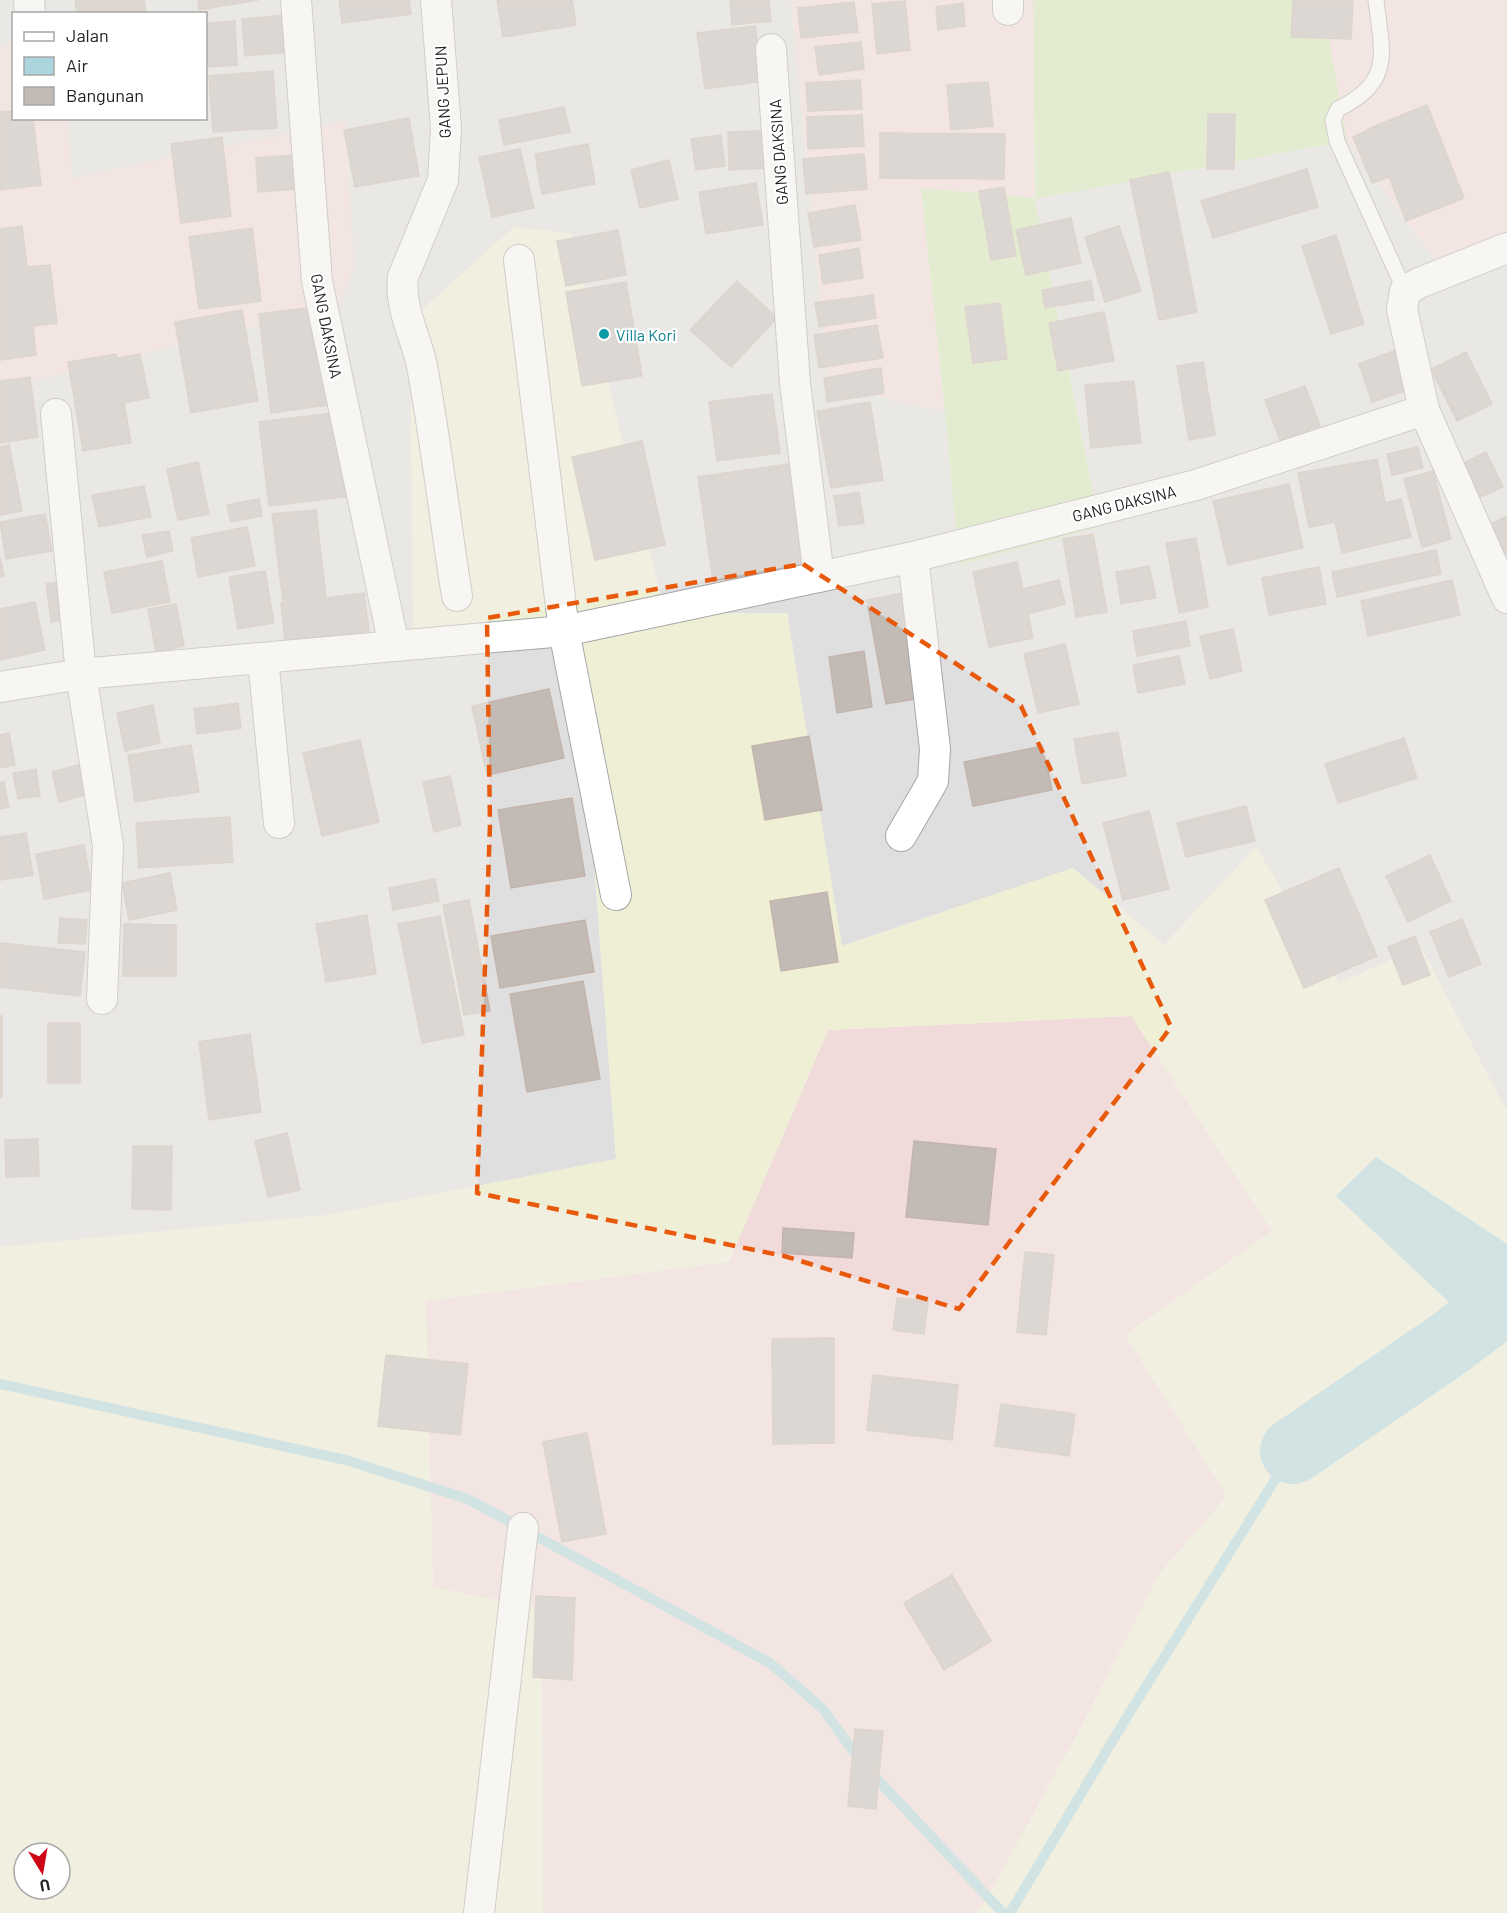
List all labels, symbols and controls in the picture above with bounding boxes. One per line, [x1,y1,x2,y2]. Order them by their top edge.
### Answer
legend [12,12,207,120]
text: Jalan [66,24,109,46]
street label: GANG JEPUN [430,45,454,139]
text: Air [66,54,89,76]
text: Bangunan [66,84,144,106]
street label: GANG DAKSINA [765,98,791,206]
street label: GANG DAKSINA [308,272,347,380]
place label: Villa Kori [616,325,676,344]
marker: Villa Kori [597,327,611,341]
street label: GANG DAKSINA [1070,481,1178,525]
north arrow [12,1841,72,1901]
text: U [38,1876,52,1897]

